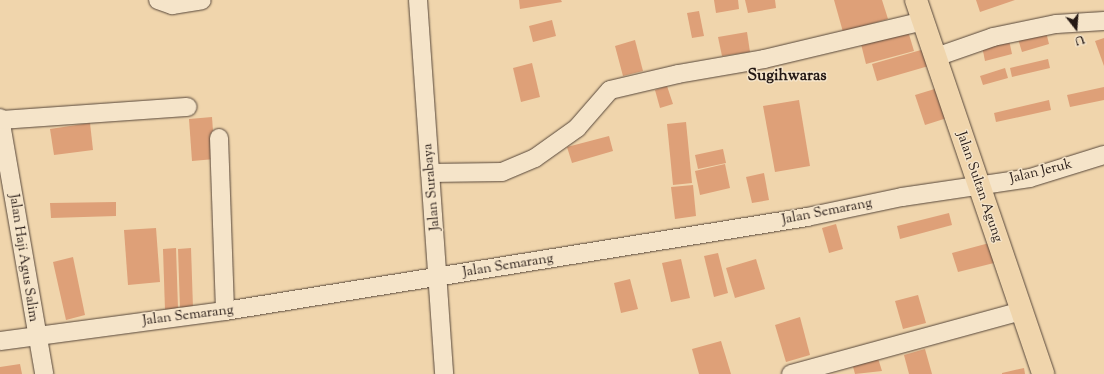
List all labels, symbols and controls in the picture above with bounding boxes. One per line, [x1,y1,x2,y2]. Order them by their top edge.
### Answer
north arrow [1056,8,1096,48]
text: U [1073,31,1086,48]
district label: Sugihwaras [747,67,827,87]
street label: Jalan Sultan Agung [952,130,1006,244]
street label: Jalan Surabaya [420,143,444,231]
street label: Jalan Jeruk [1008,156,1074,188]
street label: Jalan Haji Agus Salim [5,193,41,323]
street label: Jalan Semarang [780,195,874,229]
street label: Jalan Semarang [461,251,555,281]
street label: Jalan Semarang [142,302,234,330]

